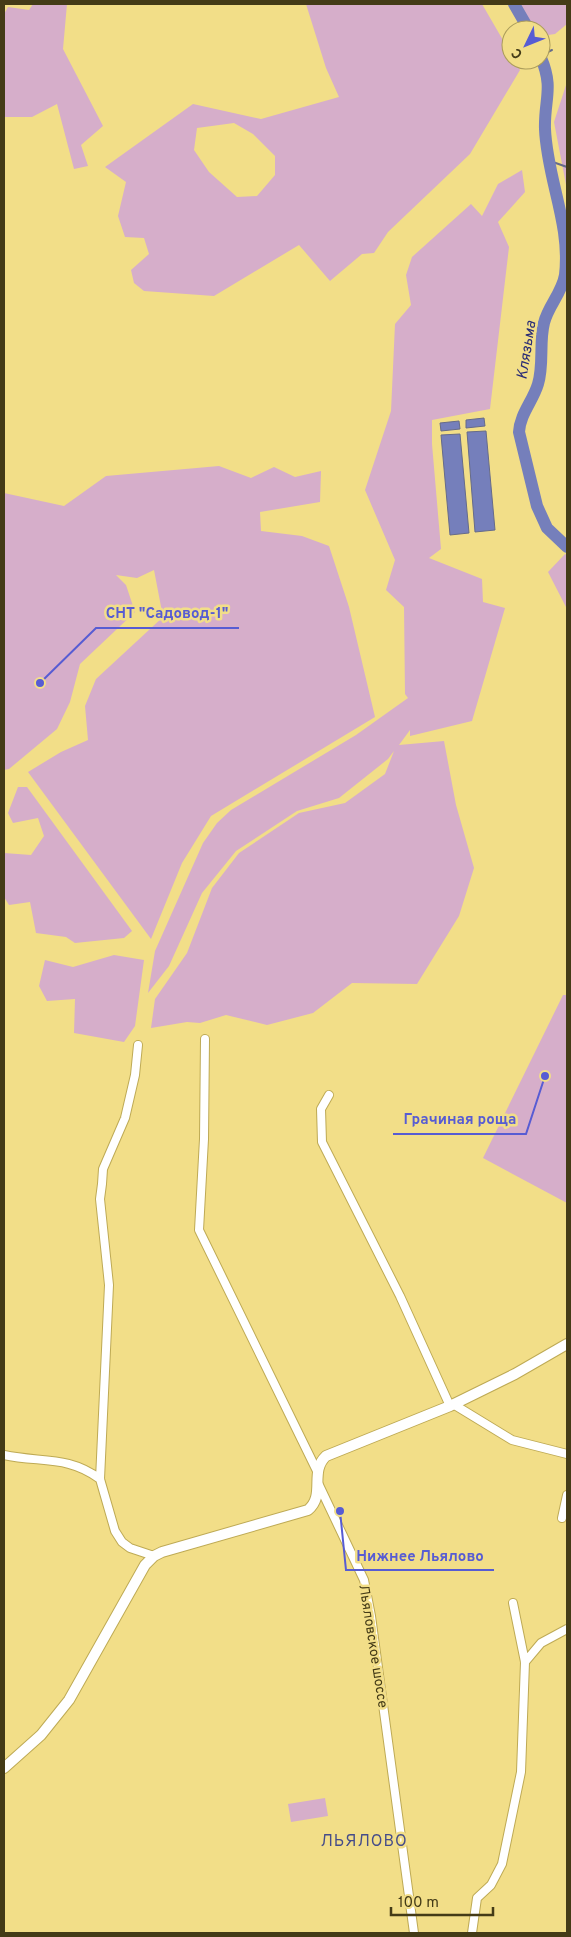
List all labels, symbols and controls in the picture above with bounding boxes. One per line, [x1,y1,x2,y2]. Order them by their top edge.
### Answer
north arrow [501,20,551,70]
text: С [508,44,527,62]
water label: Клязьма [513,319,542,381]
callout: СНТ "Садовод-1" [96,598,239,628]
text: СНТ "Садовод-1" [106,605,228,624]
callout: Грачиная роща [393,1104,526,1134]
text: Грачиная роща [404,1111,516,1130]
callout: Нижнее Льялово [346,1540,494,1570]
text: Нижнее Льялово [356,1548,484,1567]
street label: Льяловское шоссе [354,1583,391,1709]
district label: ЛЬЯЛОВО [320,1832,408,1852]
scale bar [391,1884,494,1916]
text: 100 m [398,1894,439,1913]

